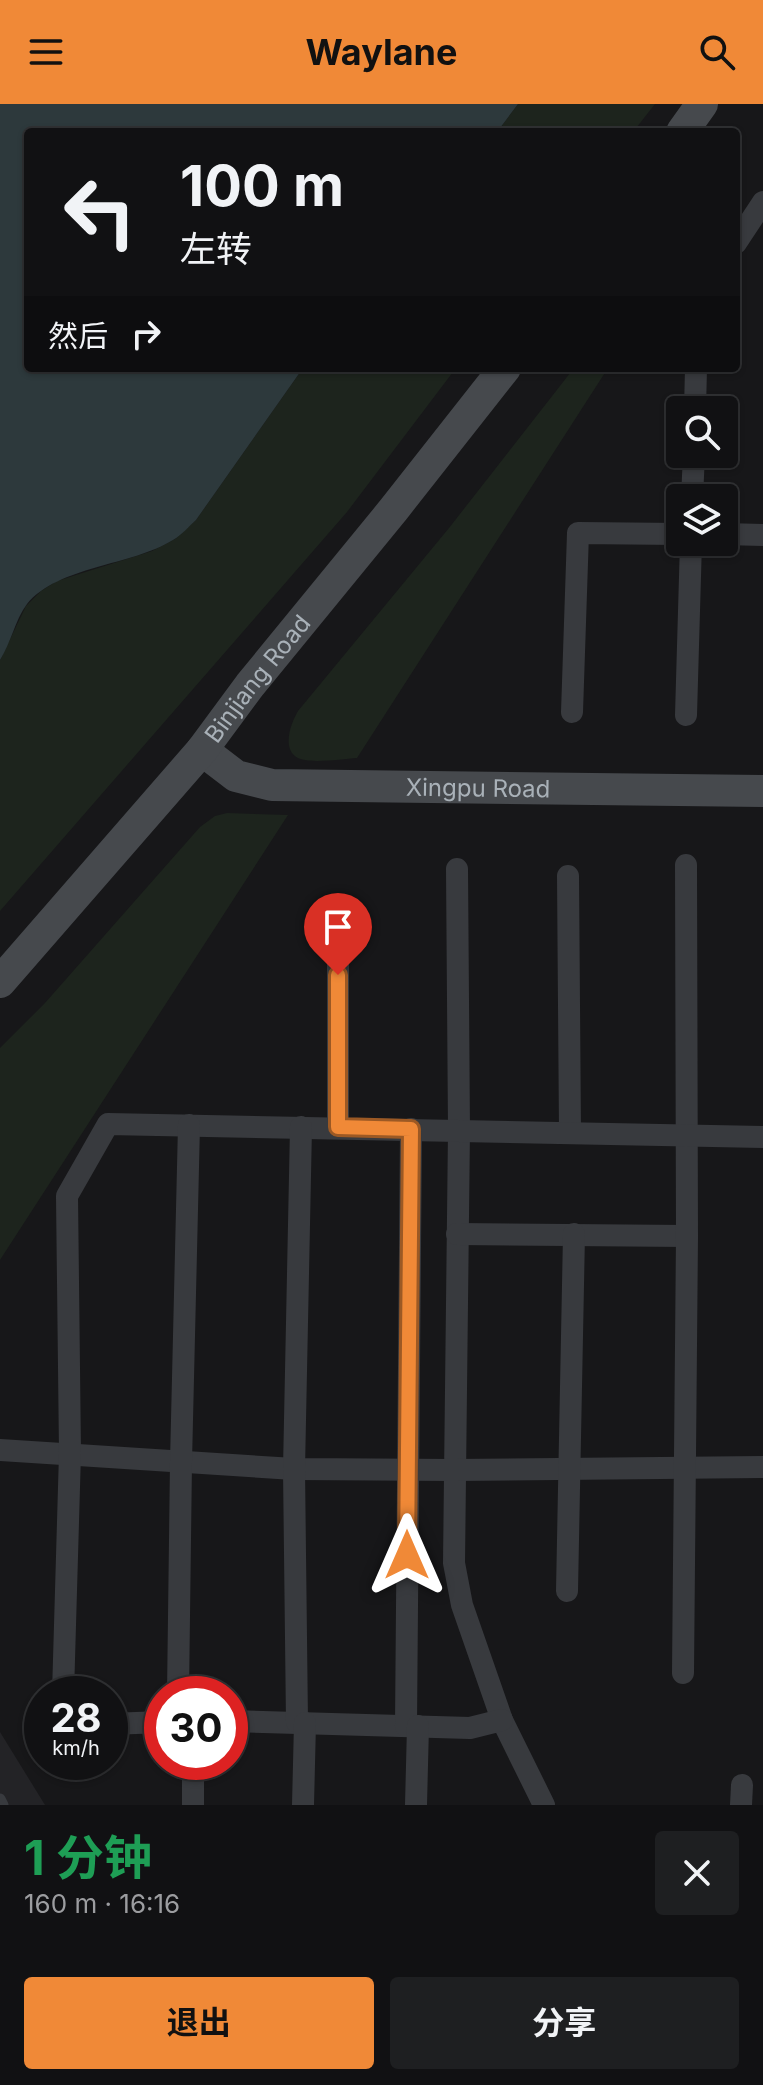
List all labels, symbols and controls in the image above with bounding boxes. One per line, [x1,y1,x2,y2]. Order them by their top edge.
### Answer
icon: menu [24,30,68,74]
text: Waylane [306,30,457,74]
icon: search [695,30,739,74]
text: 100 m [180,152,344,220]
icon: left [48,160,152,264]
text: 左转 [180,227,252,271]
icon: right [124,312,168,356]
text: 然后 [48,318,108,354]
map controls [666,396,738,556]
button: search [666,396,738,468]
button: layers [666,484,738,556]
street label: Binjiang Road [198,609,316,748]
street label: Xingpu Road [406,772,551,803]
pin [304,893,372,975]
icon: arrive [316,905,360,949]
position arrow [365,1513,449,1597]
speed limit sign: 30 [144,1676,248,1780]
text: 28 [50,1693,102,1742]
text: km/h [52,1736,100,1760]
text: 1 分钟 [24,1828,152,1887]
button: close [655,1831,739,1915]
text: 160 m · 16:16 [24,1888,180,1919]
button: 退出 [24,1977,374,2069]
button: 分享 [390,1977,739,2069]

